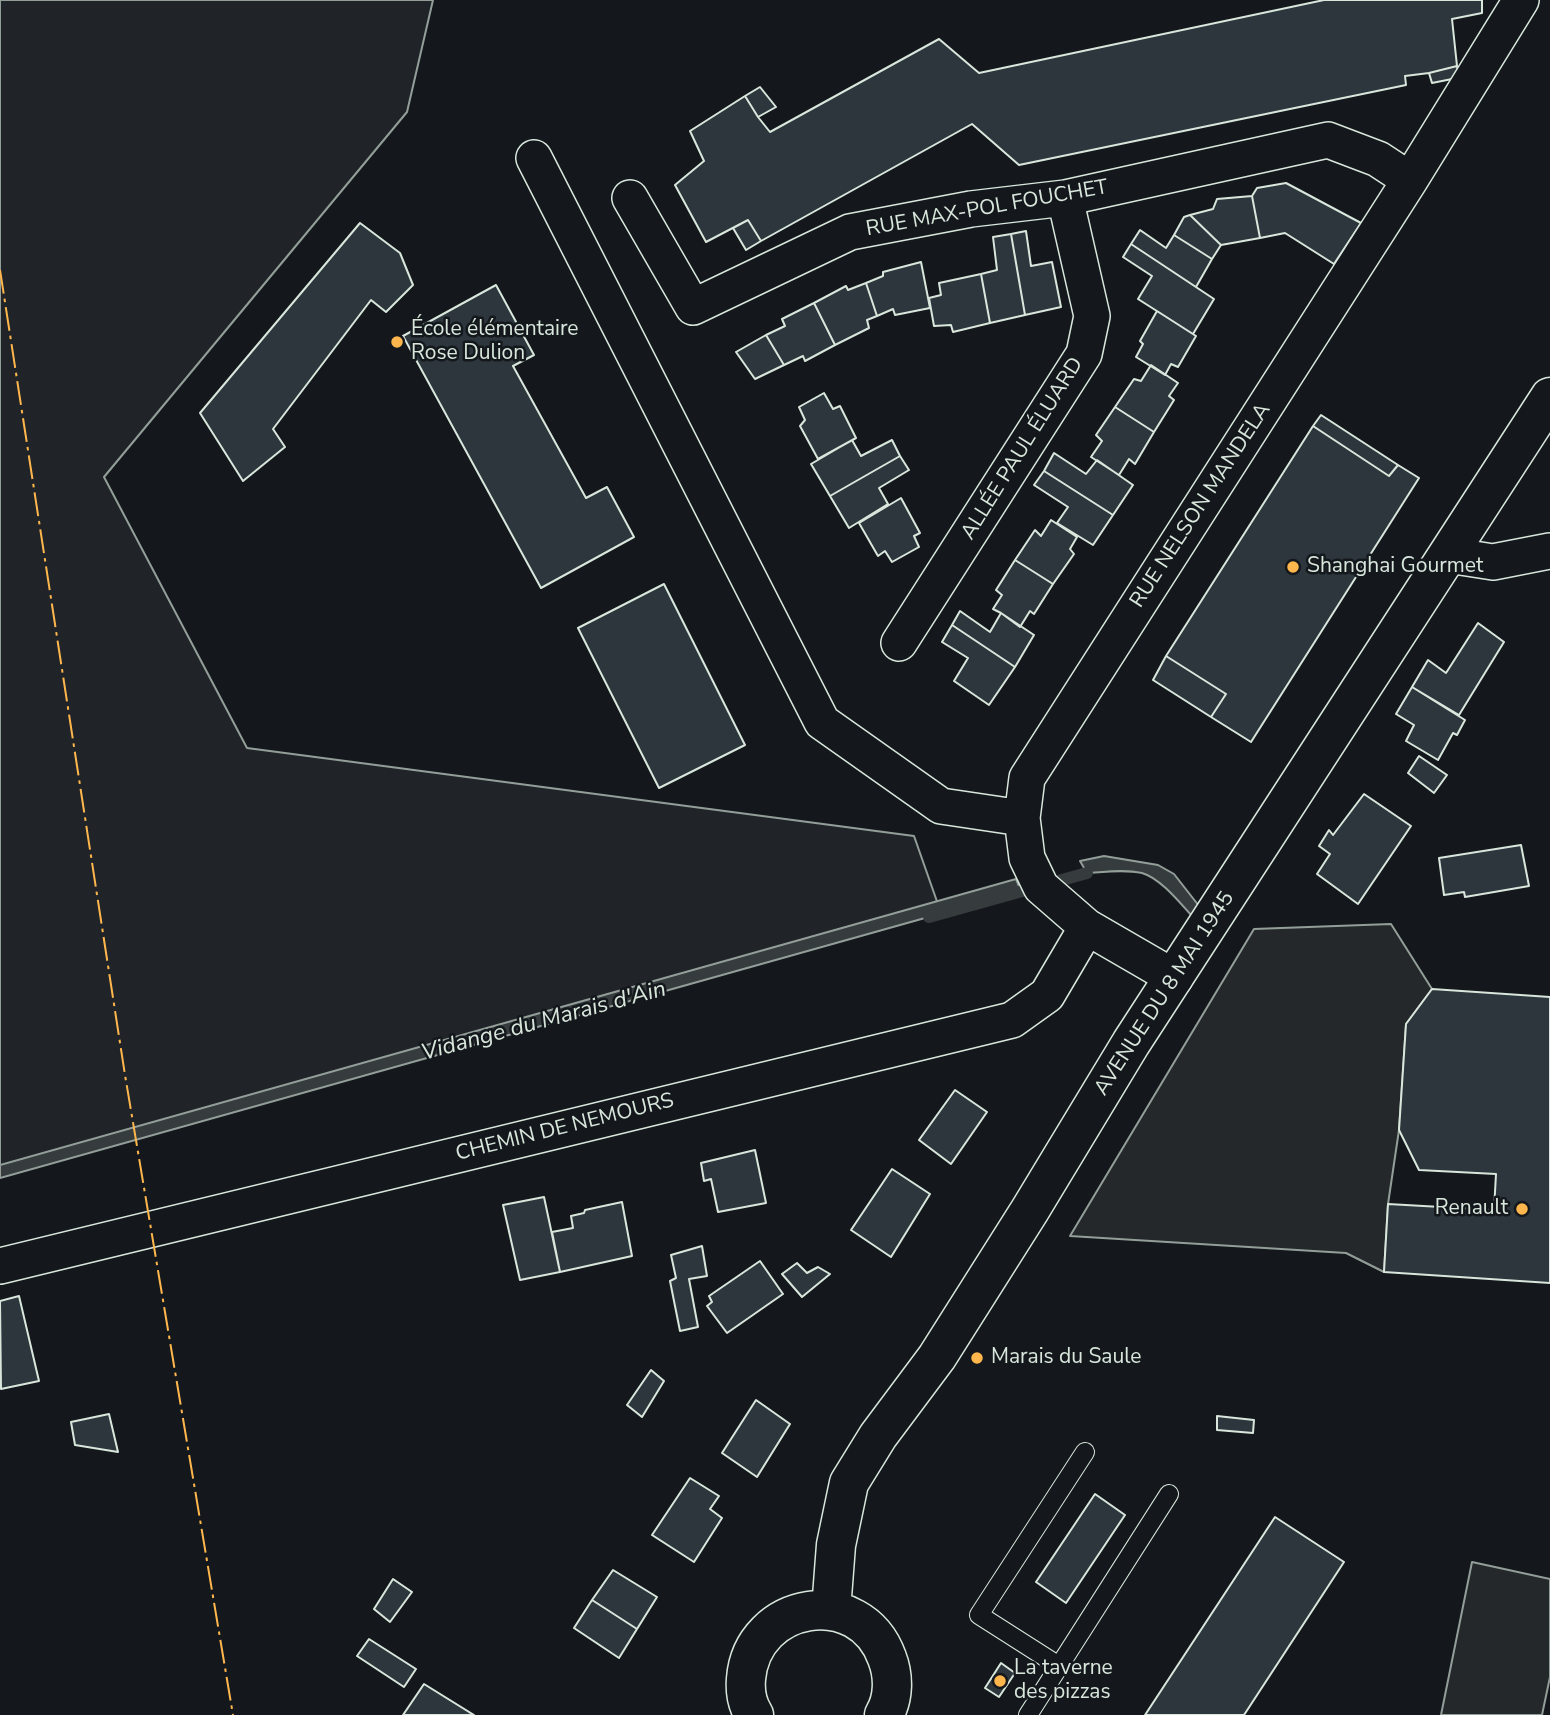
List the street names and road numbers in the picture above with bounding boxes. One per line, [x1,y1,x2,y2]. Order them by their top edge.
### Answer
street label: RUE MAX-POL FOUCHET [864,175,1110,243]
street label: ALLÉE PAUL ÉLUARD [957,353,1089,545]
street label: RUE NELSON MANDELA [1125,399,1277,613]
street label: AVENUE DU 8 MAI 1945 [1090,887,1240,1101]
street label: CHEMIN DE NEMOURS [453,1089,677,1167]

